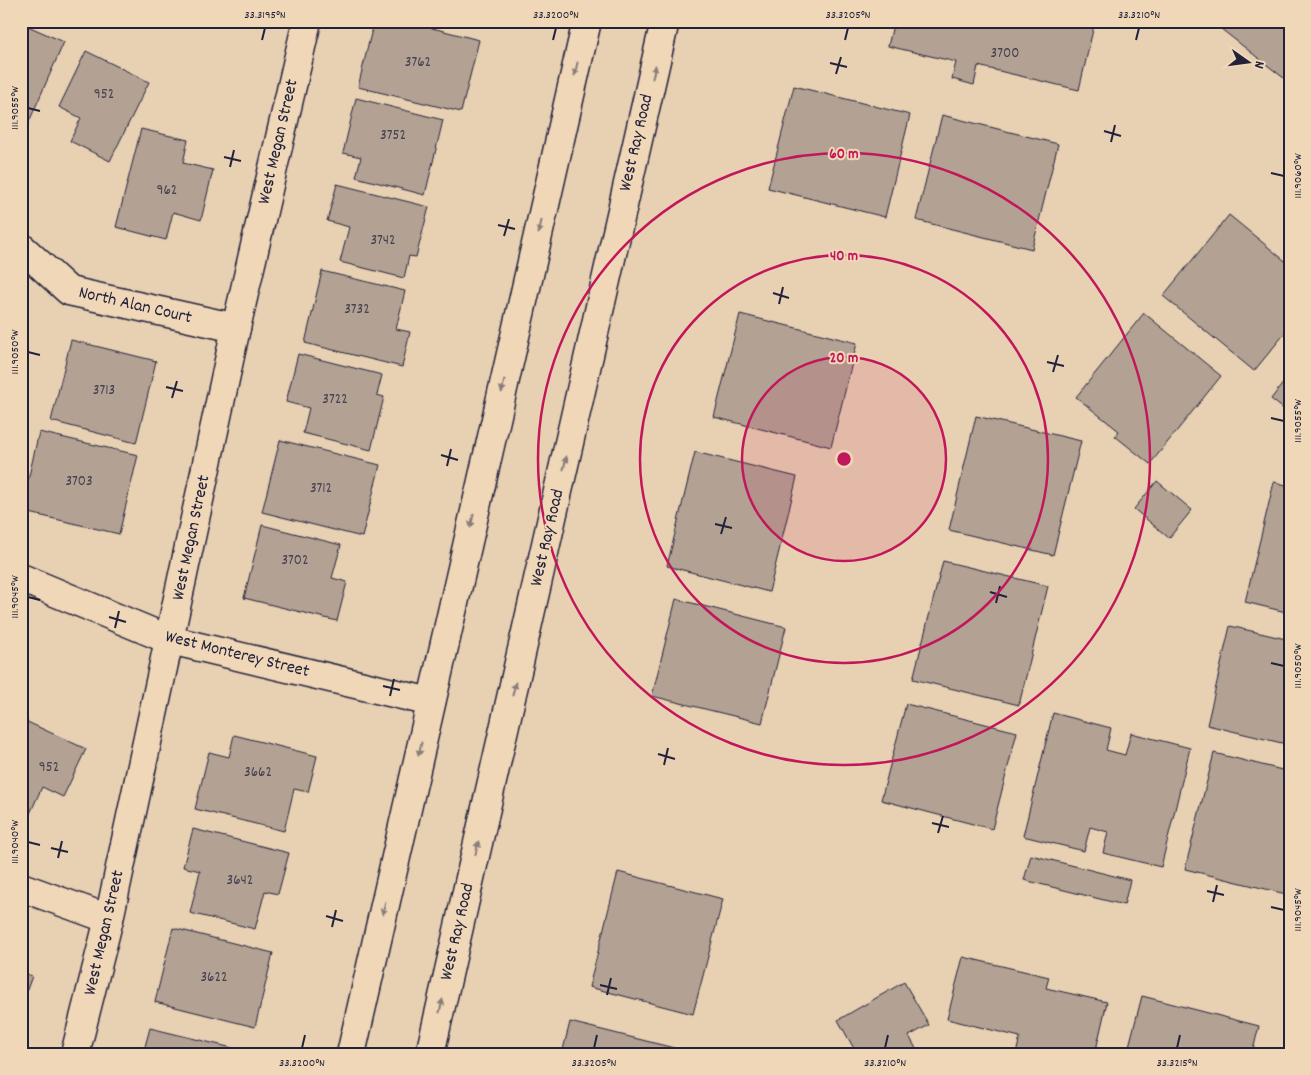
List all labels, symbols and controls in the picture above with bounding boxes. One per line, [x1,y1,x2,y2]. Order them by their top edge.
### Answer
text: 33.3195°N [244,7,286,24]
text: 33.3200°N [533,7,579,24]
text: 33.3205°N [825,7,871,24]
text: 33.3210°N [1118,7,1160,24]
north arrow [1224,38,1274,88]
house number: 3700 [991,43,1019,65]
house number: 3762 [405,52,431,74]
text: N [1248,59,1269,71]
one-way arrow [572,61,580,76]
one-way arrow [650,64,658,79]
street label: West Megan Street [252,77,306,207]
house number: 952 [94,84,114,106]
text: 111.9055°W [7,86,24,130]
street label: West Ray Road [614,92,660,194]
house number: 3752 [380,125,406,147]
text: 60 m [829,144,859,166]
text: 111.9060°W [1290,153,1307,199]
house number: 962 [157,180,177,202]
one-way arrow [536,220,544,235]
house number: 3742 [370,230,396,252]
text: 40 m [830,246,858,268]
street label: North Alan Court [76,281,194,331]
house number: 3732 [344,299,370,321]
text: 111.9050°W [7,330,24,374]
text: 20 m [830,348,858,370]
one-way arrow [499,378,507,393]
house number: 3713 [93,380,115,402]
house number: 3722 [322,389,348,411]
text: 111.9055°W [1290,399,1307,443]
centre of rings [835,450,853,468]
one-way arrow [561,455,569,470]
house number: 3703 [65,471,93,493]
street label: West Megan Street [167,473,218,603]
house number: 3712 [310,478,332,500]
street label: West Ray Road [525,487,571,589]
one-way arrow [468,514,476,529]
house number: 3702 [281,550,309,572]
text: 111.9045°W [7,575,24,619]
street label: West Monterey Street [162,625,312,685]
text: 111.9050°W [1290,644,1307,688]
one-way arrow [510,681,518,697]
one-way arrow [416,742,424,757]
house number: 952 [39,757,59,779]
house number: 3662 [244,762,272,784]
text: 111.9040°W [7,820,24,864]
one-way arrow [473,840,481,855]
street label: West Megan Street [78,868,132,998]
house number: 3642 [227,870,253,892]
street label: West Ray Road [435,881,481,983]
text: 111.9045°W [1290,888,1307,932]
one-way arrow [380,900,388,915]
house number: 3622 [200,967,228,989]
one-way arrow [437,999,445,1014]
text: 33.3200°N [279,1055,325,1072]
text: 33.3205°N [571,1055,617,1072]
text: 33.3210°N [864,1055,906,1072]
text: 33.3215°N [1156,1055,1198,1072]

